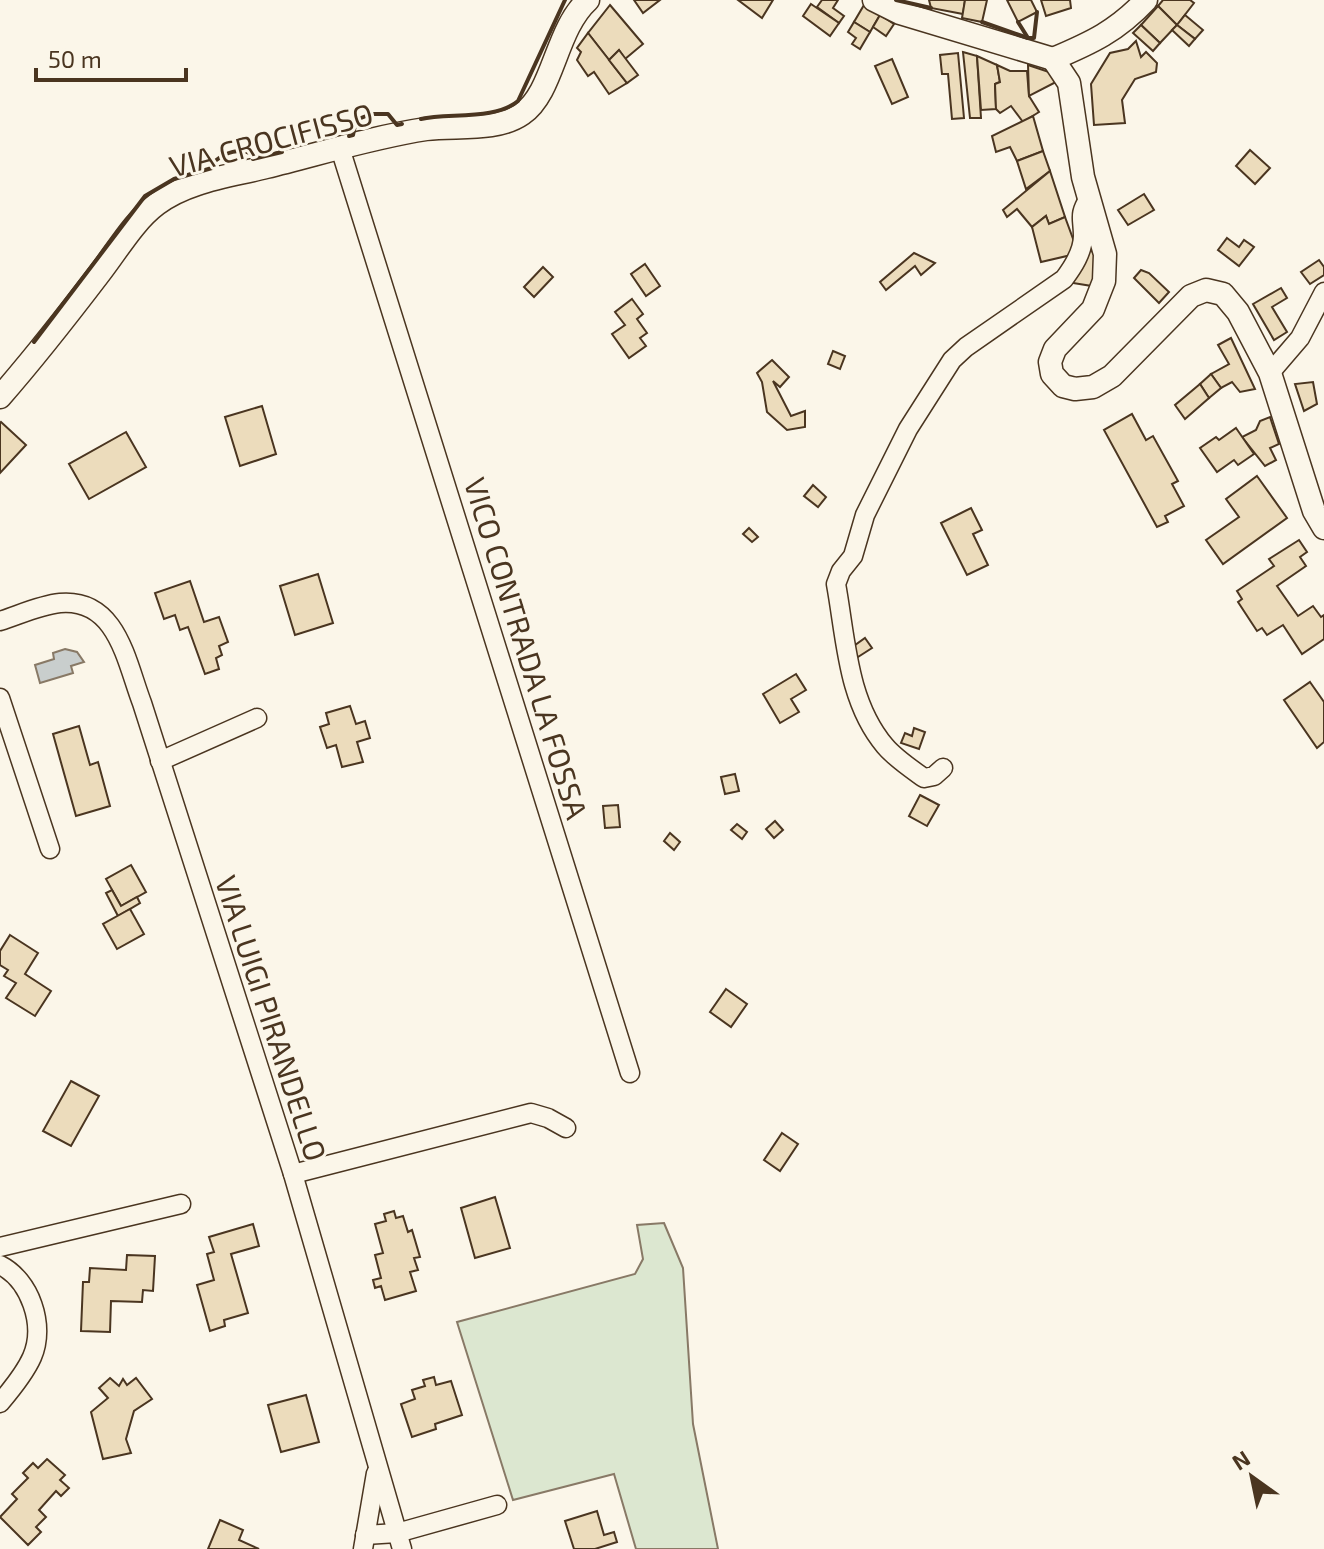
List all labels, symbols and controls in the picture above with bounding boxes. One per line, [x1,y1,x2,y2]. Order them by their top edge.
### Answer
scale bar [36,32,186,82]
text: 50 m [48,44,102,73]
street label: VIA CROCIFISSO [165,95,377,183]
street label: VICO CONTRADA LA FOSSA [458,473,596,823]
street label: VIA LUIGI PIRANDELLO [209,871,335,1165]
north arrow [1212,1437,1292,1517]
text: N [1227,1444,1254,1475]

